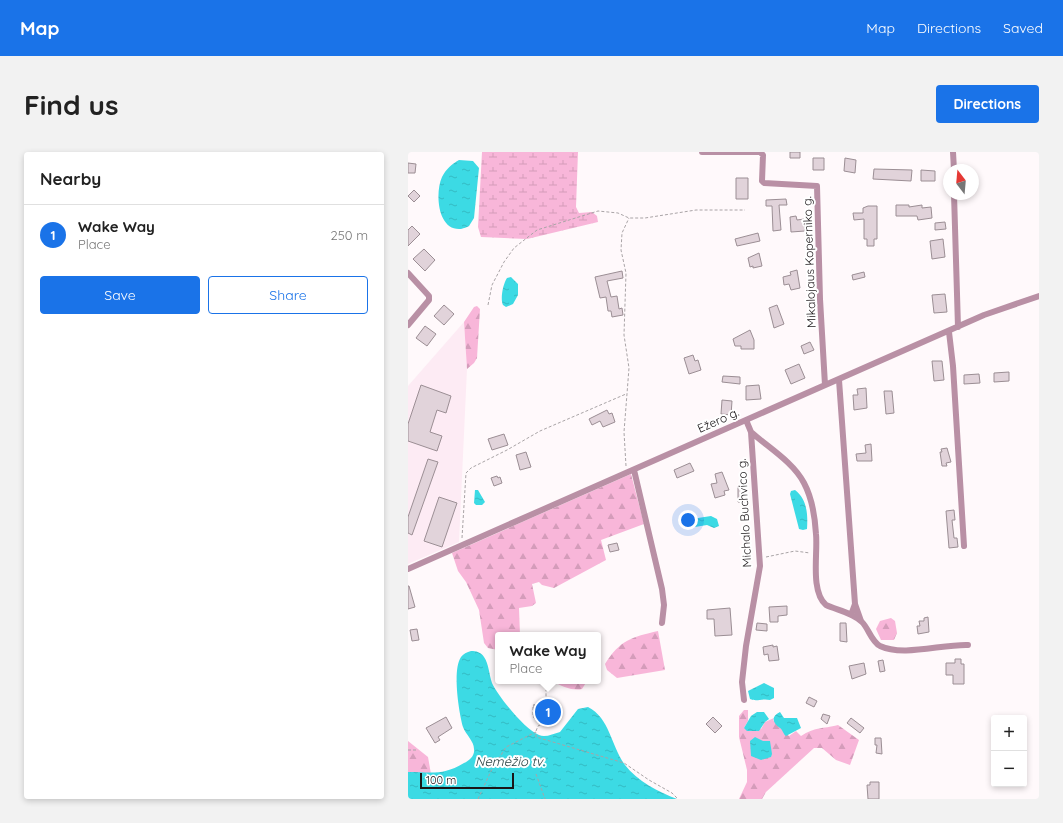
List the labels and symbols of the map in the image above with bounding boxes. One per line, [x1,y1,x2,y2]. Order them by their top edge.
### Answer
north arrow [943,164,979,200]
street label: Mikalojaus Koperniko g. [799,196,819,328]
street label: Ežero g. [695,404,741,436]
street label: Michalo Buchvico g. [734,458,754,568]
your location [678,510,698,530]
pin: 1 [535,697,561,727]
water label: Nemėžio tv. [475,753,545,769]
scale bar [420,771,514,790]

